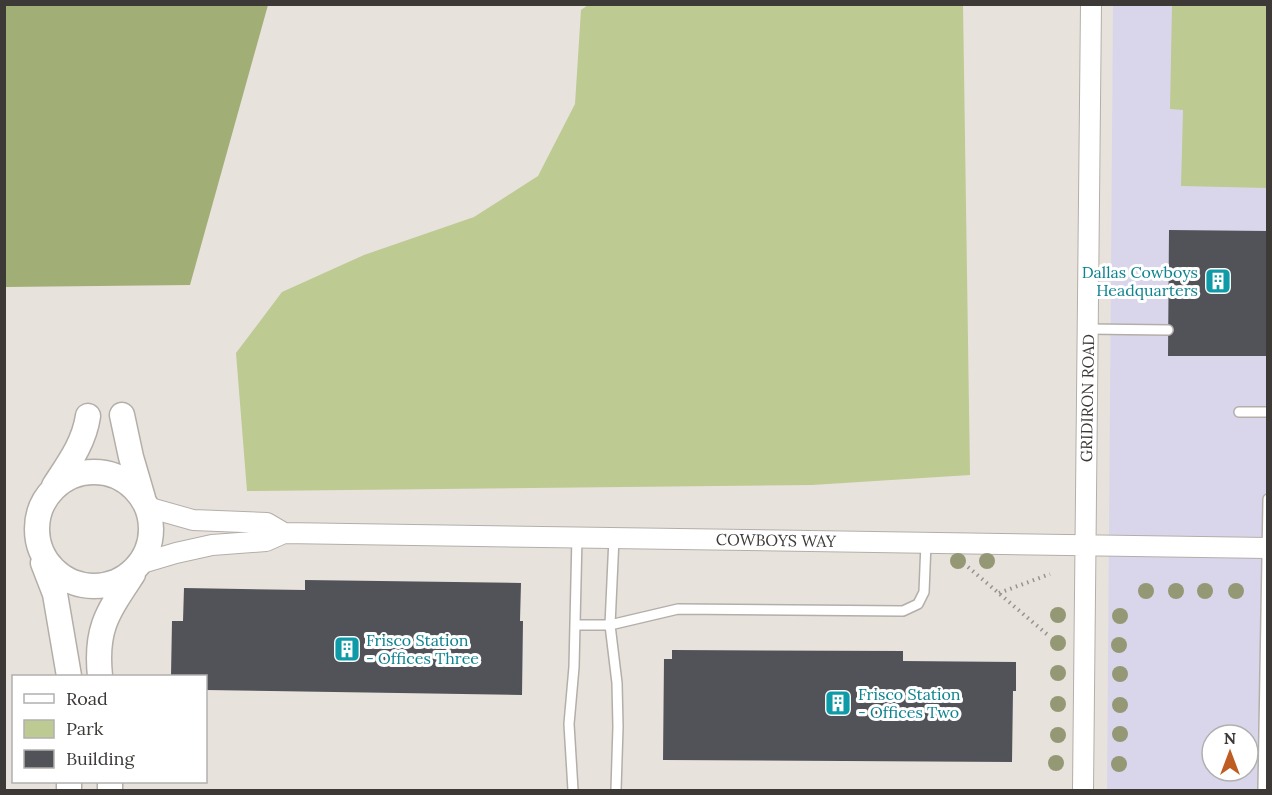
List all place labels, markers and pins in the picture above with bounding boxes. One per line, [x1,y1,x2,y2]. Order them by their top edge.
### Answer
place label: Dallas Cowboys Headquarters [1082,262,1198,300]
building icon: Dallas Cowboys Headquarters [1203,266,1233,296]
place label: Frisco Station - Offices Three [366,630,479,668]
building icon: Frisco Station - Offices Three [332,634,362,664]
place label: Frisco Station - Offices Two [858,684,961,722]
building icon: Frisco Station - Offices Two [823,688,853,718]

